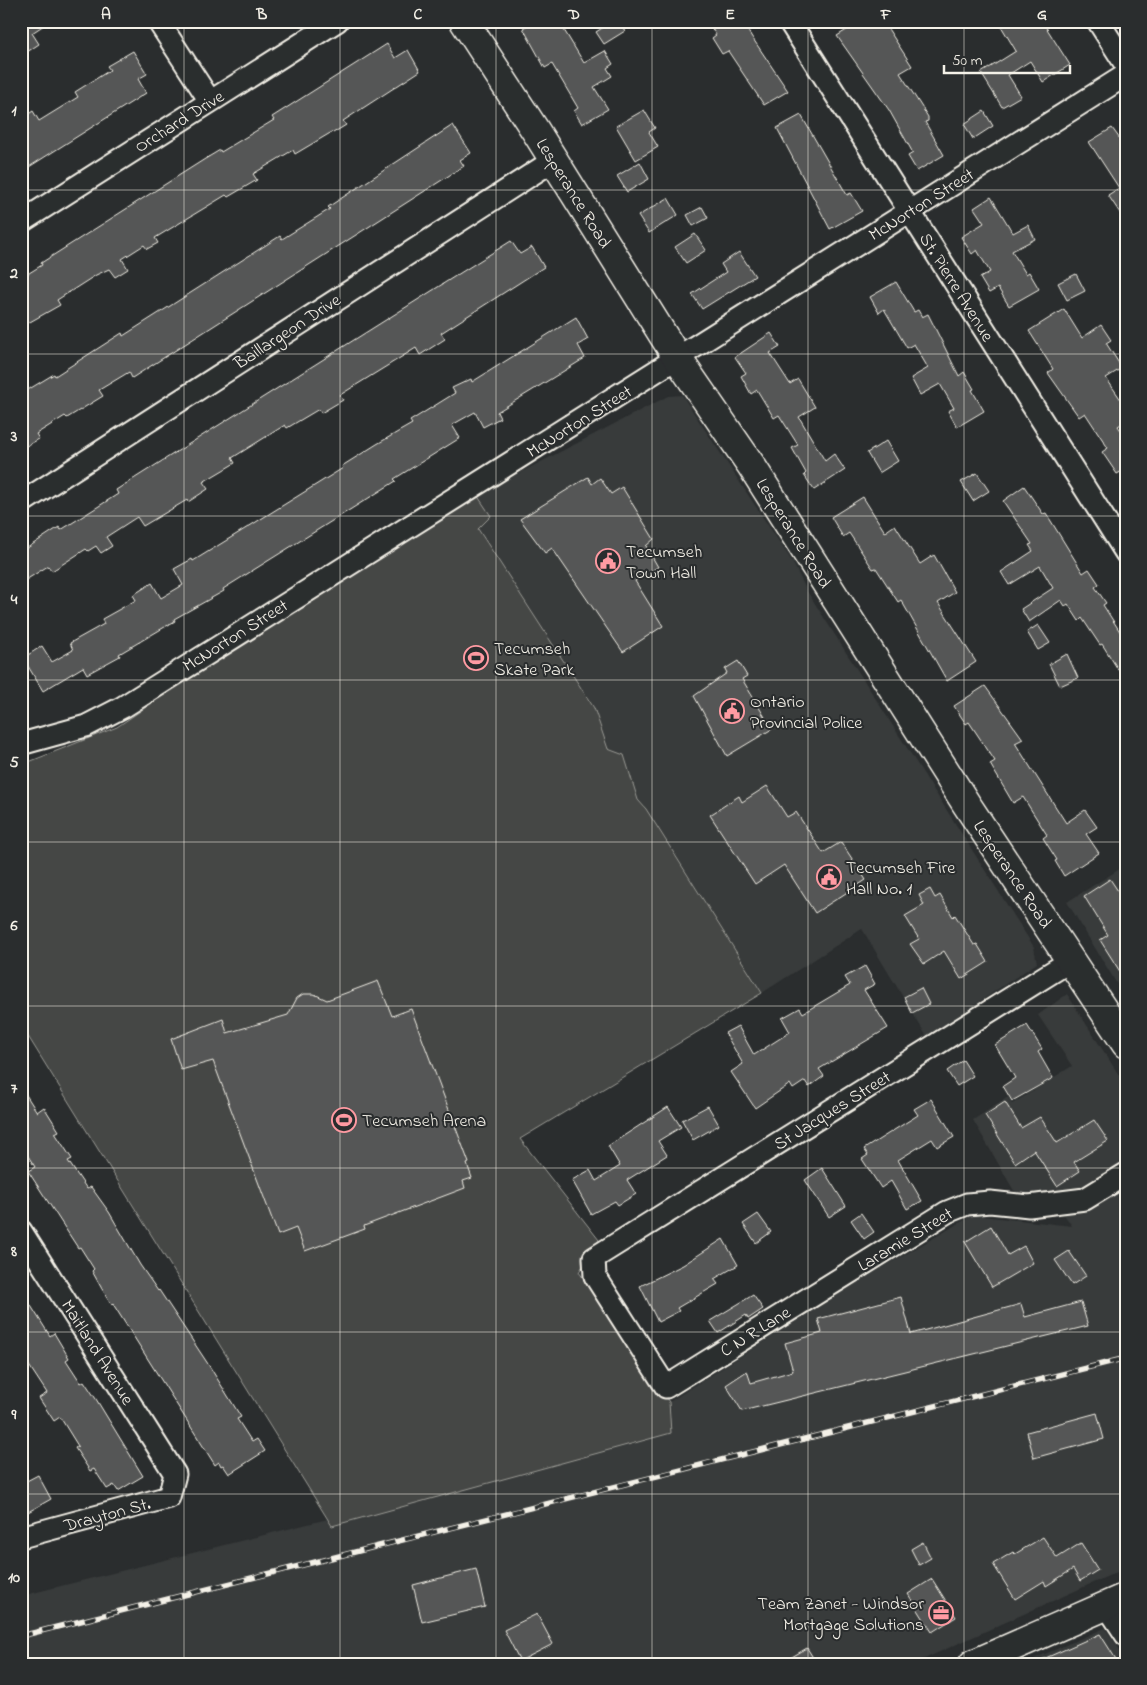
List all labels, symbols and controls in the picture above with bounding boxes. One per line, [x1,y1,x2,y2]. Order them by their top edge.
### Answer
text: A [101,3,111,27]
text: B [256,3,268,27]
text: C [414,3,423,27]
text: D [567,3,580,27]
text: E [725,3,735,27]
text: F [880,3,892,27]
text: G [1037,3,1047,27]
scale bar [944,42,1071,74]
text: 50 m [952,50,983,72]
street label: Orchard Drive [130,84,231,161]
text: 1 [11,99,17,123]
street label: Lesperance Road [528,134,617,254]
street label: McNorton Street [864,163,980,249]
street label: St. Pierre Avenue [911,229,1000,348]
text: 2 [9,262,18,286]
street label: Baillargeon Drive [229,288,348,378]
street label: McNorton Street [522,380,638,466]
text: 3 [10,425,18,449]
street label: Lesperance Road [748,474,837,594]
place label: Tecumseh Town Hall [626,540,702,587]
public building icon: Tecumseh Town Hall [595,548,621,574]
text: 4 [10,588,18,612]
street label: McNorton Street [178,594,294,680]
place label: Tecumseh Skate Park [494,637,574,684]
sports icon: Tecumseh Skate Park [463,645,489,671]
place label: Ontario Provincial Police [750,690,863,737]
public building icon: Ontario Provincial Police [719,698,745,724]
text: 5 [9,751,19,775]
street label: Lesperance Road [965,816,1057,934]
place label: Tecumseh Fire Hall No. 1 [846,856,956,903]
public building icon: Tecumseh Fire Hall No. 1 [816,864,842,890]
text: 6 [9,914,18,938]
street label: St Jacques Street [770,1065,897,1158]
text: 7 [11,1077,18,1101]
sports icon: Tecumseh Arena [331,1107,357,1133]
place label: Tecumseh Arena [362,1109,486,1135]
street label: Laramie Street [854,1202,959,1279]
text: 8 [10,1240,17,1264]
street label: Maitland Avenue [53,1295,140,1412]
street label: C N R Lane [716,1300,797,1365]
text: 9 [11,1403,17,1427]
street label: Drayton St. [60,1492,154,1540]
text: 10 [8,1566,20,1590]
place label: Team Zanet - Windsor Mortgage Solutions [758,1592,924,1640]
office icon: Team Zanet - Windsor Mortgage Solutions [928,1600,954,1626]

